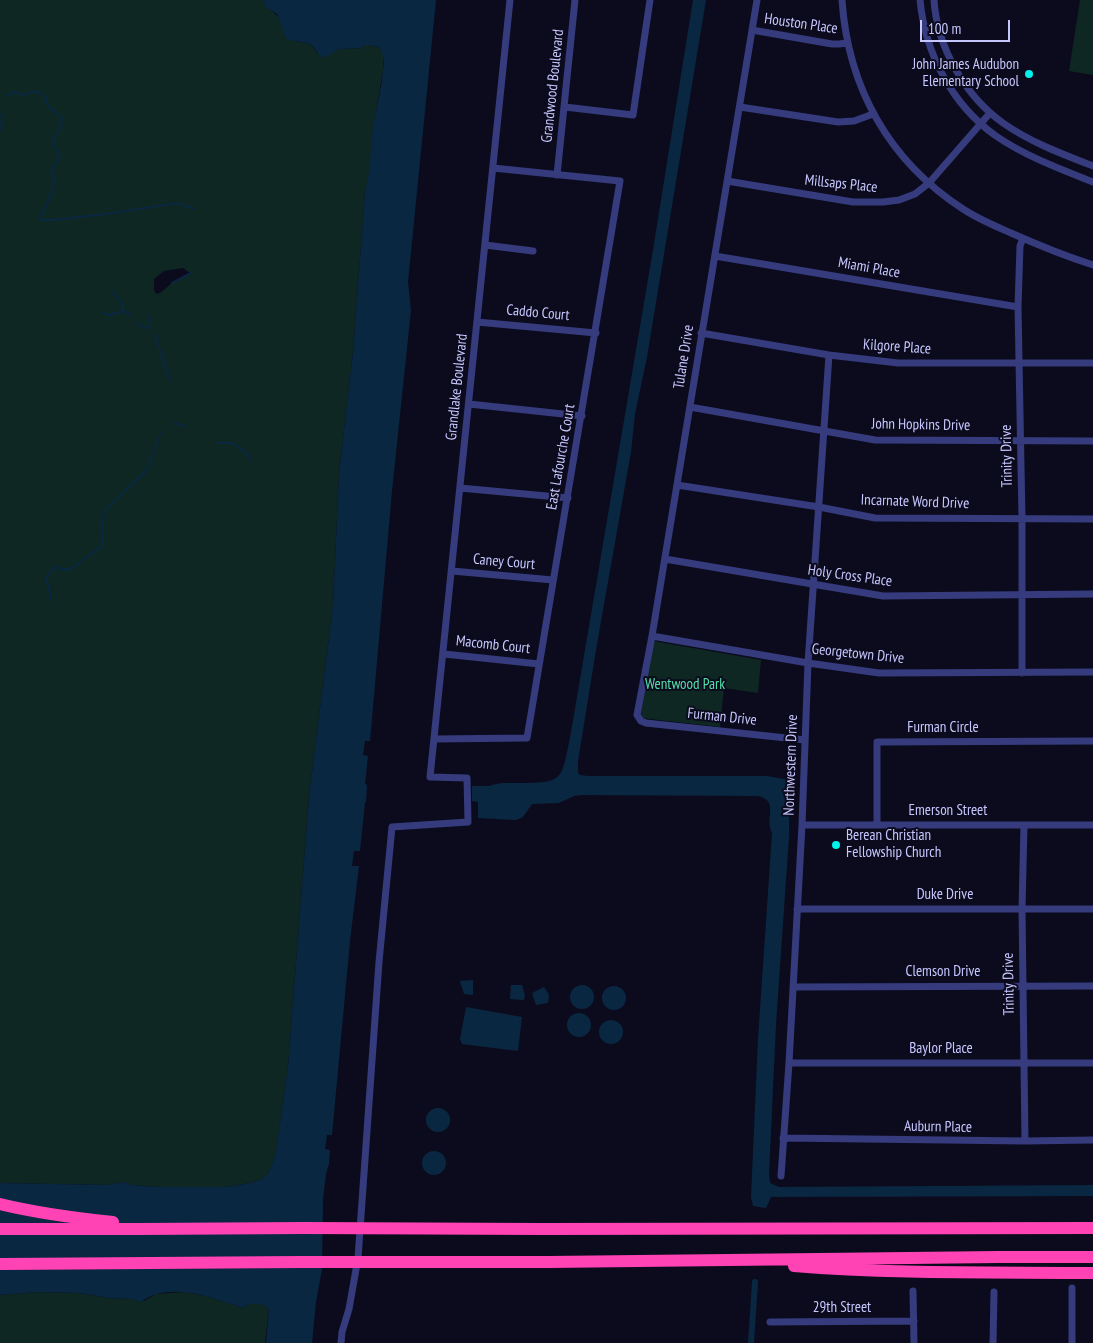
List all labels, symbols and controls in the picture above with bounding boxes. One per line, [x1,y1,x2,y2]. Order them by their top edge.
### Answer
street label: Houston Place [763,10,839,38]
scale bar [923,10,1013,42]
text: 100 m [928,19,961,38]
street label: Grandwood Boulevard [538,28,568,144]
place label: John James Audubon Elementary School [913,56,1019,91]
marker: John James Audubon Elementary School [1023,68,1035,80]
street label: Millsaps Place [804,171,878,197]
street label: Miami Place [837,254,901,282]
street label: Caddo Court [506,301,570,325]
street label: Tulane Drive [670,324,698,390]
street label: Grandlake Boulevard [442,333,472,441]
street label: Kilgore Place [862,336,932,358]
street label: East Lafourche Court [543,403,579,511]
street label: John Hopkins Drive [872,415,970,435]
street label: Trinity Drive [997,424,1017,488]
street label: Incarnate Word Drive [860,491,970,513]
street label: Caney Court [472,550,536,574]
street label: Holy Cross Place [807,561,893,591]
street label: Macomb Court [455,632,531,658]
street label: Georgetown Drive [811,640,905,668]
park label: Wentwood Park [645,676,725,694]
street label: Furman Drive [686,704,758,730]
street label: Northwestern Drive [780,714,802,816]
street label: Furman Circle [907,719,979,737]
street label: Emerson Street [909,802,987,820]
place label: Berean Christian Fellowship Church [846,827,941,862]
marker: Berean Christian Fellowship Church [830,839,842,851]
street label: Duke Drive [917,886,973,904]
street label: Trinity Drive [999,952,1019,1016]
street label: Clemson Drive [906,963,980,981]
street label: Baylor Place [909,1040,973,1058]
street label: Auburn Place [904,1117,972,1137]
street label: 29th Street [813,1299,871,1317]

